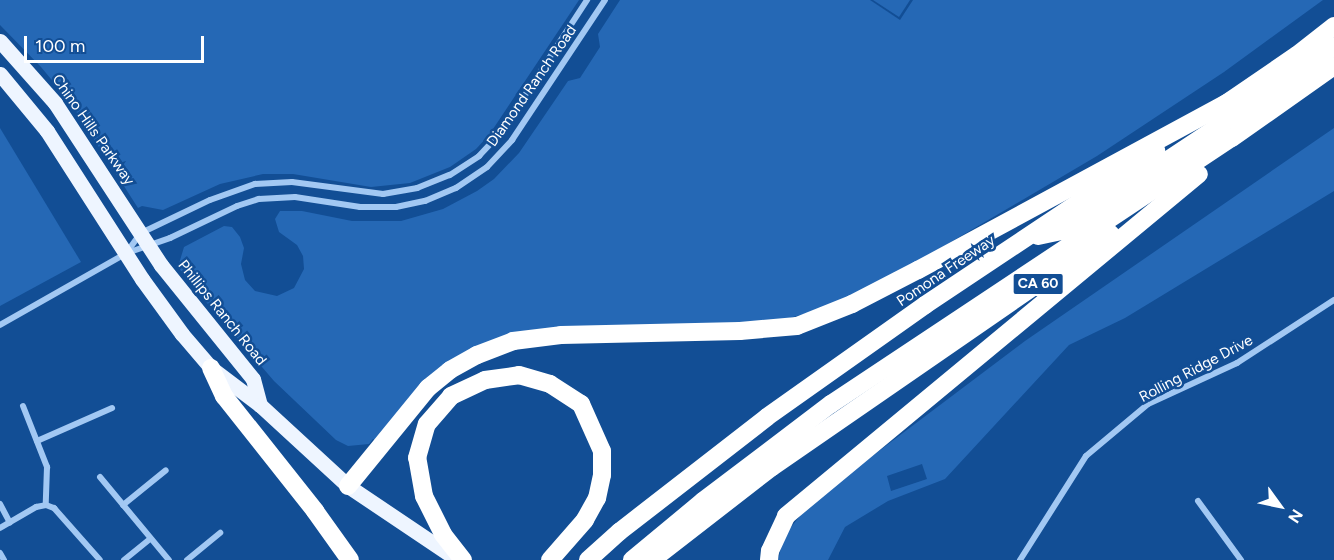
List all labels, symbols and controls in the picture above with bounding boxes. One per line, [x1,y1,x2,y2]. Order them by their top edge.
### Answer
street label: Diamond Ranch Road [483,22,581,150]
scale bar [27,24,207,62]
text: 100 m [35,35,85,57]
street label: Chino Hills Parkway [48,71,138,189]
street label: Pomona Freeway [893,231,999,311]
street label: Phillips Ranch Road [174,257,270,369]
road number: CA 60 [1011,273,1065,295]
street label: Rolling Ridge Drive [1136,331,1256,407]
north arrow [1250,476,1310,536]
text: N [1284,506,1307,526]

